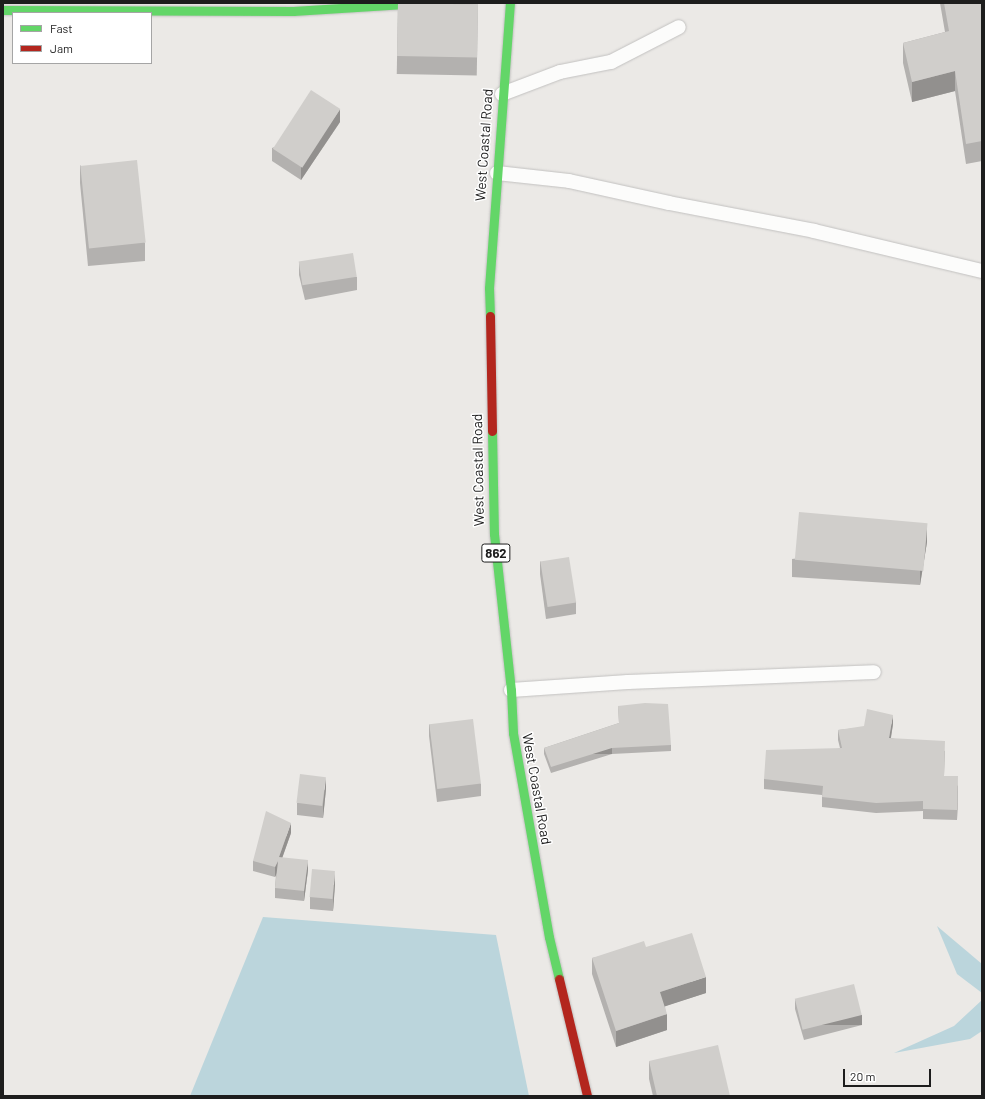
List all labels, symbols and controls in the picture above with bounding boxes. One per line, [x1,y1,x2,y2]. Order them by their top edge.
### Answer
legend [12,12,152,64]
text: Fast [50,21,73,35]
text: Jam [50,41,73,55]
street label: West Coastal Road [472,88,496,202]
street label: West Coastal Road [469,413,487,527]
road number: 862 [481,542,511,564]
street label: West Coastal Road [519,732,555,846]
scale bar [845,1061,933,1087]
text: 20 m [850,1069,876,1083]

